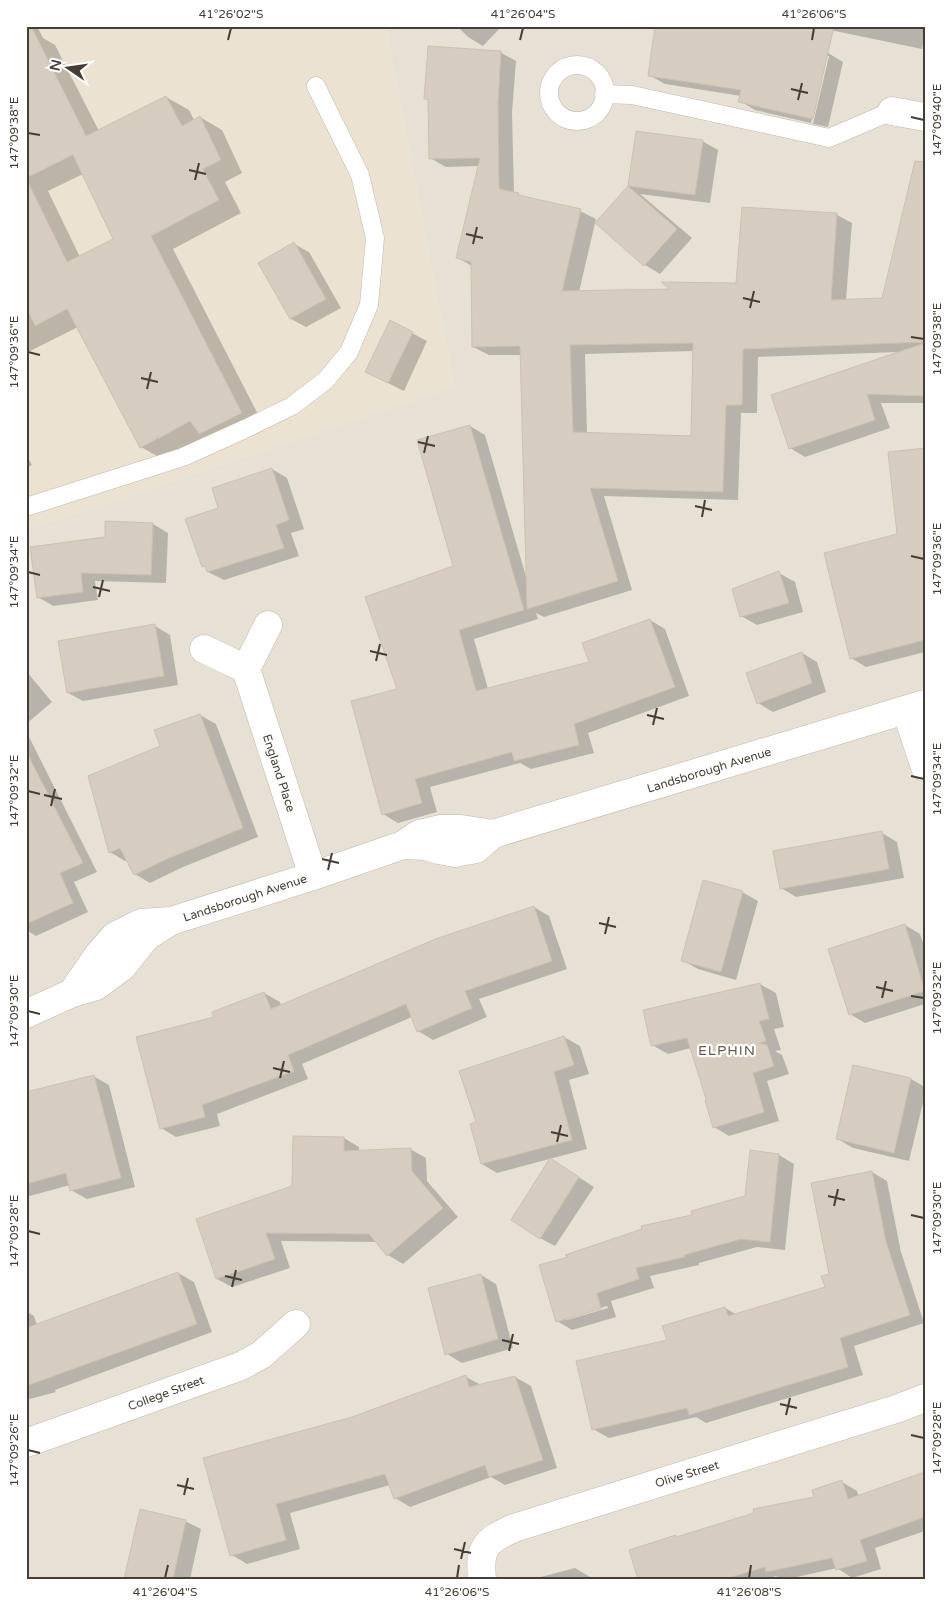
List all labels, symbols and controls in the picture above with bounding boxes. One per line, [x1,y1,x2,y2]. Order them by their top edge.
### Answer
text: 41°26'02"S [199,7,263,21]
text: 41°26'04"S [491,7,555,21]
text: 41°26'06"S [782,7,846,21]
north arrow [42,42,92,92]
text: N [46,58,65,73]
text: 147°09'40"E [930,83,944,156]
text: 147°09'38"E [7,96,21,169]
text: 147°09'38"E [930,302,944,375]
text: 147°09'36"E [7,315,21,388]
text: 147°09'36"E [930,522,944,595]
text: 147°09'34"E [7,535,21,608]
street label: England Place [260,732,298,814]
text: 147°09'34"E [930,742,944,815]
street label: Landsborough Avenue [645,744,773,796]
text: 147°09'32"E [7,754,21,827]
street label: Landsborough Avenue [181,871,309,925]
text: 147°09'32"E [930,961,944,1034]
text: 147°09'30"E [7,974,21,1047]
district label: ELPHIN [698,1042,756,1059]
text: 147°09'30"E [930,1181,944,1254]
text: 147°09'28"E [7,1194,21,1267]
street label: College Street [126,1373,206,1413]
text: 147°09'28"E [930,1401,944,1474]
text: 147°09'26"E [7,1413,21,1486]
street label: Olive Street [653,1458,721,1490]
text: 41°26'04"S [133,1585,197,1599]
text: 41°26'06"S [425,1585,489,1599]
text: 41°26'08"S [717,1585,781,1599]

